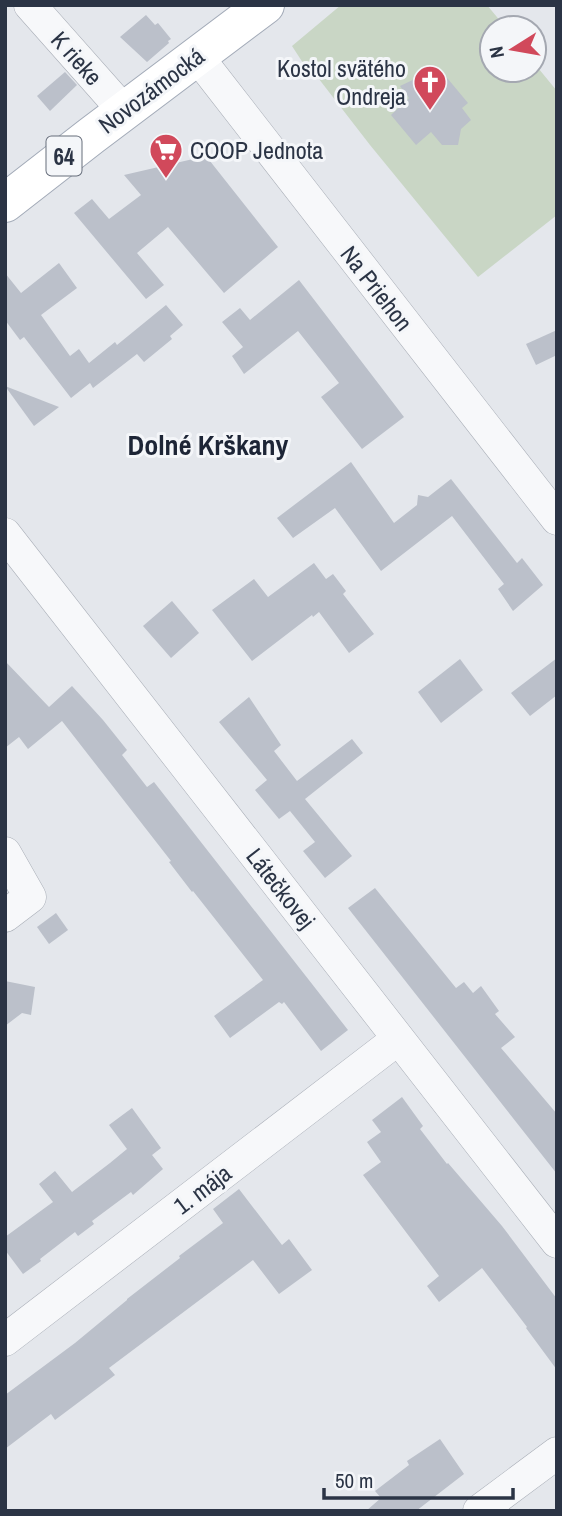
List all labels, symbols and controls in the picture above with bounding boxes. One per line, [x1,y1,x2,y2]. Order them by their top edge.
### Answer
north arrow [478,14,548,84]
street label: K rieke [44,24,110,92]
street label: Novozámocká [92,40,210,140]
text: N [482,44,510,60]
place label: Kostol svätého Ondreja [277,52,406,112]
church icon: Kostol svätého Ondreja [411,63,449,112]
supermarket icon: COOP Jednota [147,131,185,180]
place label: COOP Jednota [190,134,323,166]
road number: 64 [46,136,82,176]
street label: Na Priehon [334,239,420,337]
district label: Dolné Krškany [128,426,289,464]
street label: Látečkovej [239,841,323,935]
street label: 1. mája [167,1157,237,1221]
scale bar [324,1456,513,1500]
text: 50 m [335,1466,373,1495]

